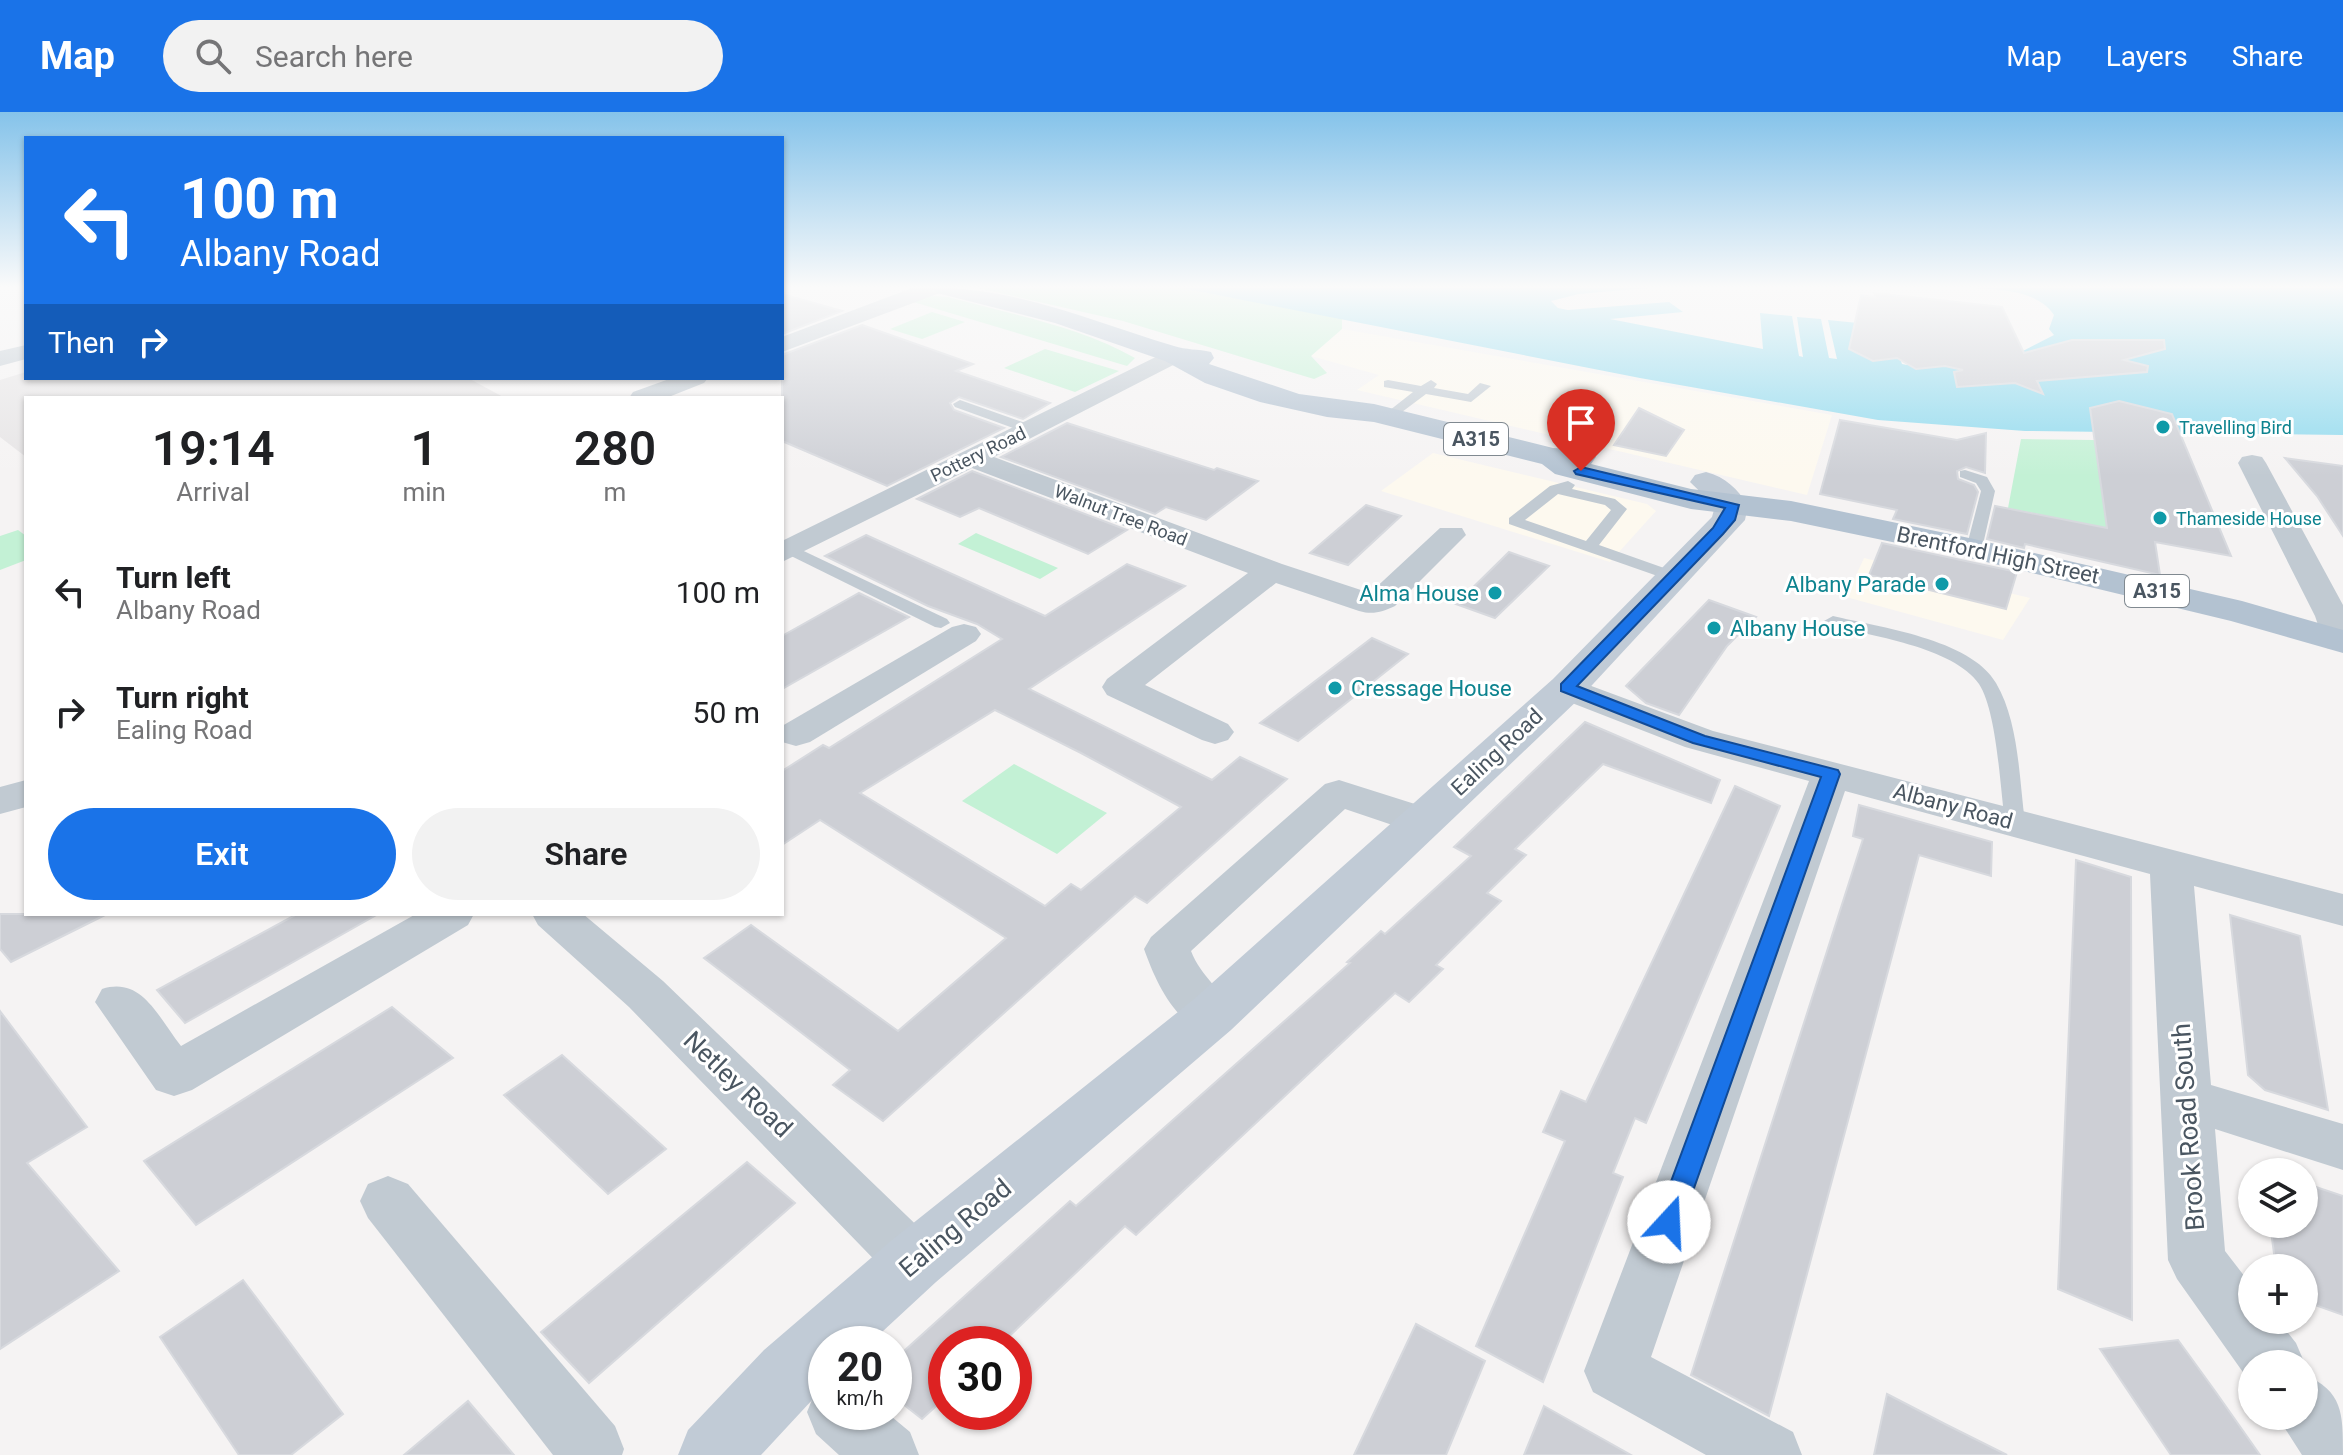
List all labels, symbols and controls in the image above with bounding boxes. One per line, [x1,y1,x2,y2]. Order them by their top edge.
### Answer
search box [163,20,723,92]
text: Map [40,34,115,78]
icon: search [191,34,235,78]
text: Search here [255,39,413,74]
text: Map [2006,40,2062,73]
text: Layers [2106,40,2188,73]
text: Share [2232,40,2303,73]
text: 100 m [180,166,339,232]
icon: left [48,168,152,272]
text: Albany Road [180,233,380,275]
icon: right [131,320,175,364]
text: Then [48,325,115,360]
pin [1547,389,1615,471]
icon: arrive [1559,401,1603,445]
place label: Travelling Bird [2179,417,2292,438]
marker: Travelling Bird [2154,418,2172,436]
text: 19:14 [152,420,275,477]
text: 1 [411,420,438,477]
text: 280 [574,420,656,477]
street label: Pottery Road [927,422,1029,486]
road number: A315 [1444,423,1508,455]
text: Arrival [176,477,250,507]
text: min [402,477,446,507]
text: m [604,477,626,507]
street label: Walnut Tree Road [1052,480,1190,550]
place label: Thameside House [2176,508,2321,529]
marker: Thameside House [2151,509,2169,527]
street label: Brentford High Street [1895,521,2101,589]
text: Turn left [116,560,231,595]
icon: left [48,570,92,614]
place label: Albany Parade [1785,572,1926,597]
text: 100 m [676,575,760,610]
marker: Albany Parade [1933,575,1951,593]
road number: A315 [2125,575,2189,607]
place label: Alma House [1359,581,1479,606]
marker: Alma House [1486,584,1504,602]
text: Albany Road [116,595,261,625]
place label: Albany House [1730,616,1865,641]
marker: Albany House [1705,619,1723,637]
place label: Cressage House [1351,676,1512,701]
marker: Cressage House [1326,679,1344,697]
text: Turn right [116,680,249,715]
icon: right [48,690,92,734]
text: 50 m [693,695,760,730]
street label: Ealing Road [1446,703,1548,801]
text: Ealing Road [116,715,253,745]
street label: Albany Road [1891,778,2015,834]
button: Exit [48,808,396,900]
button: Share [412,808,760,900]
street label: Brook Road South [2166,1022,2210,1232]
street label: Netley Road [678,1025,798,1143]
map controls [2238,1158,2318,1430]
button: layers [2238,1158,2318,1238]
street label: Ealing Road [893,1173,1017,1283]
position arrow [1627,1180,1711,1264]
button: + [2238,1254,2318,1334]
speed limit sign: 30 [928,1326,1032,1430]
text: 20 [837,1344,883,1391]
button: − [2238,1350,2318,1430]
text: km/h [837,1386,883,1410]

